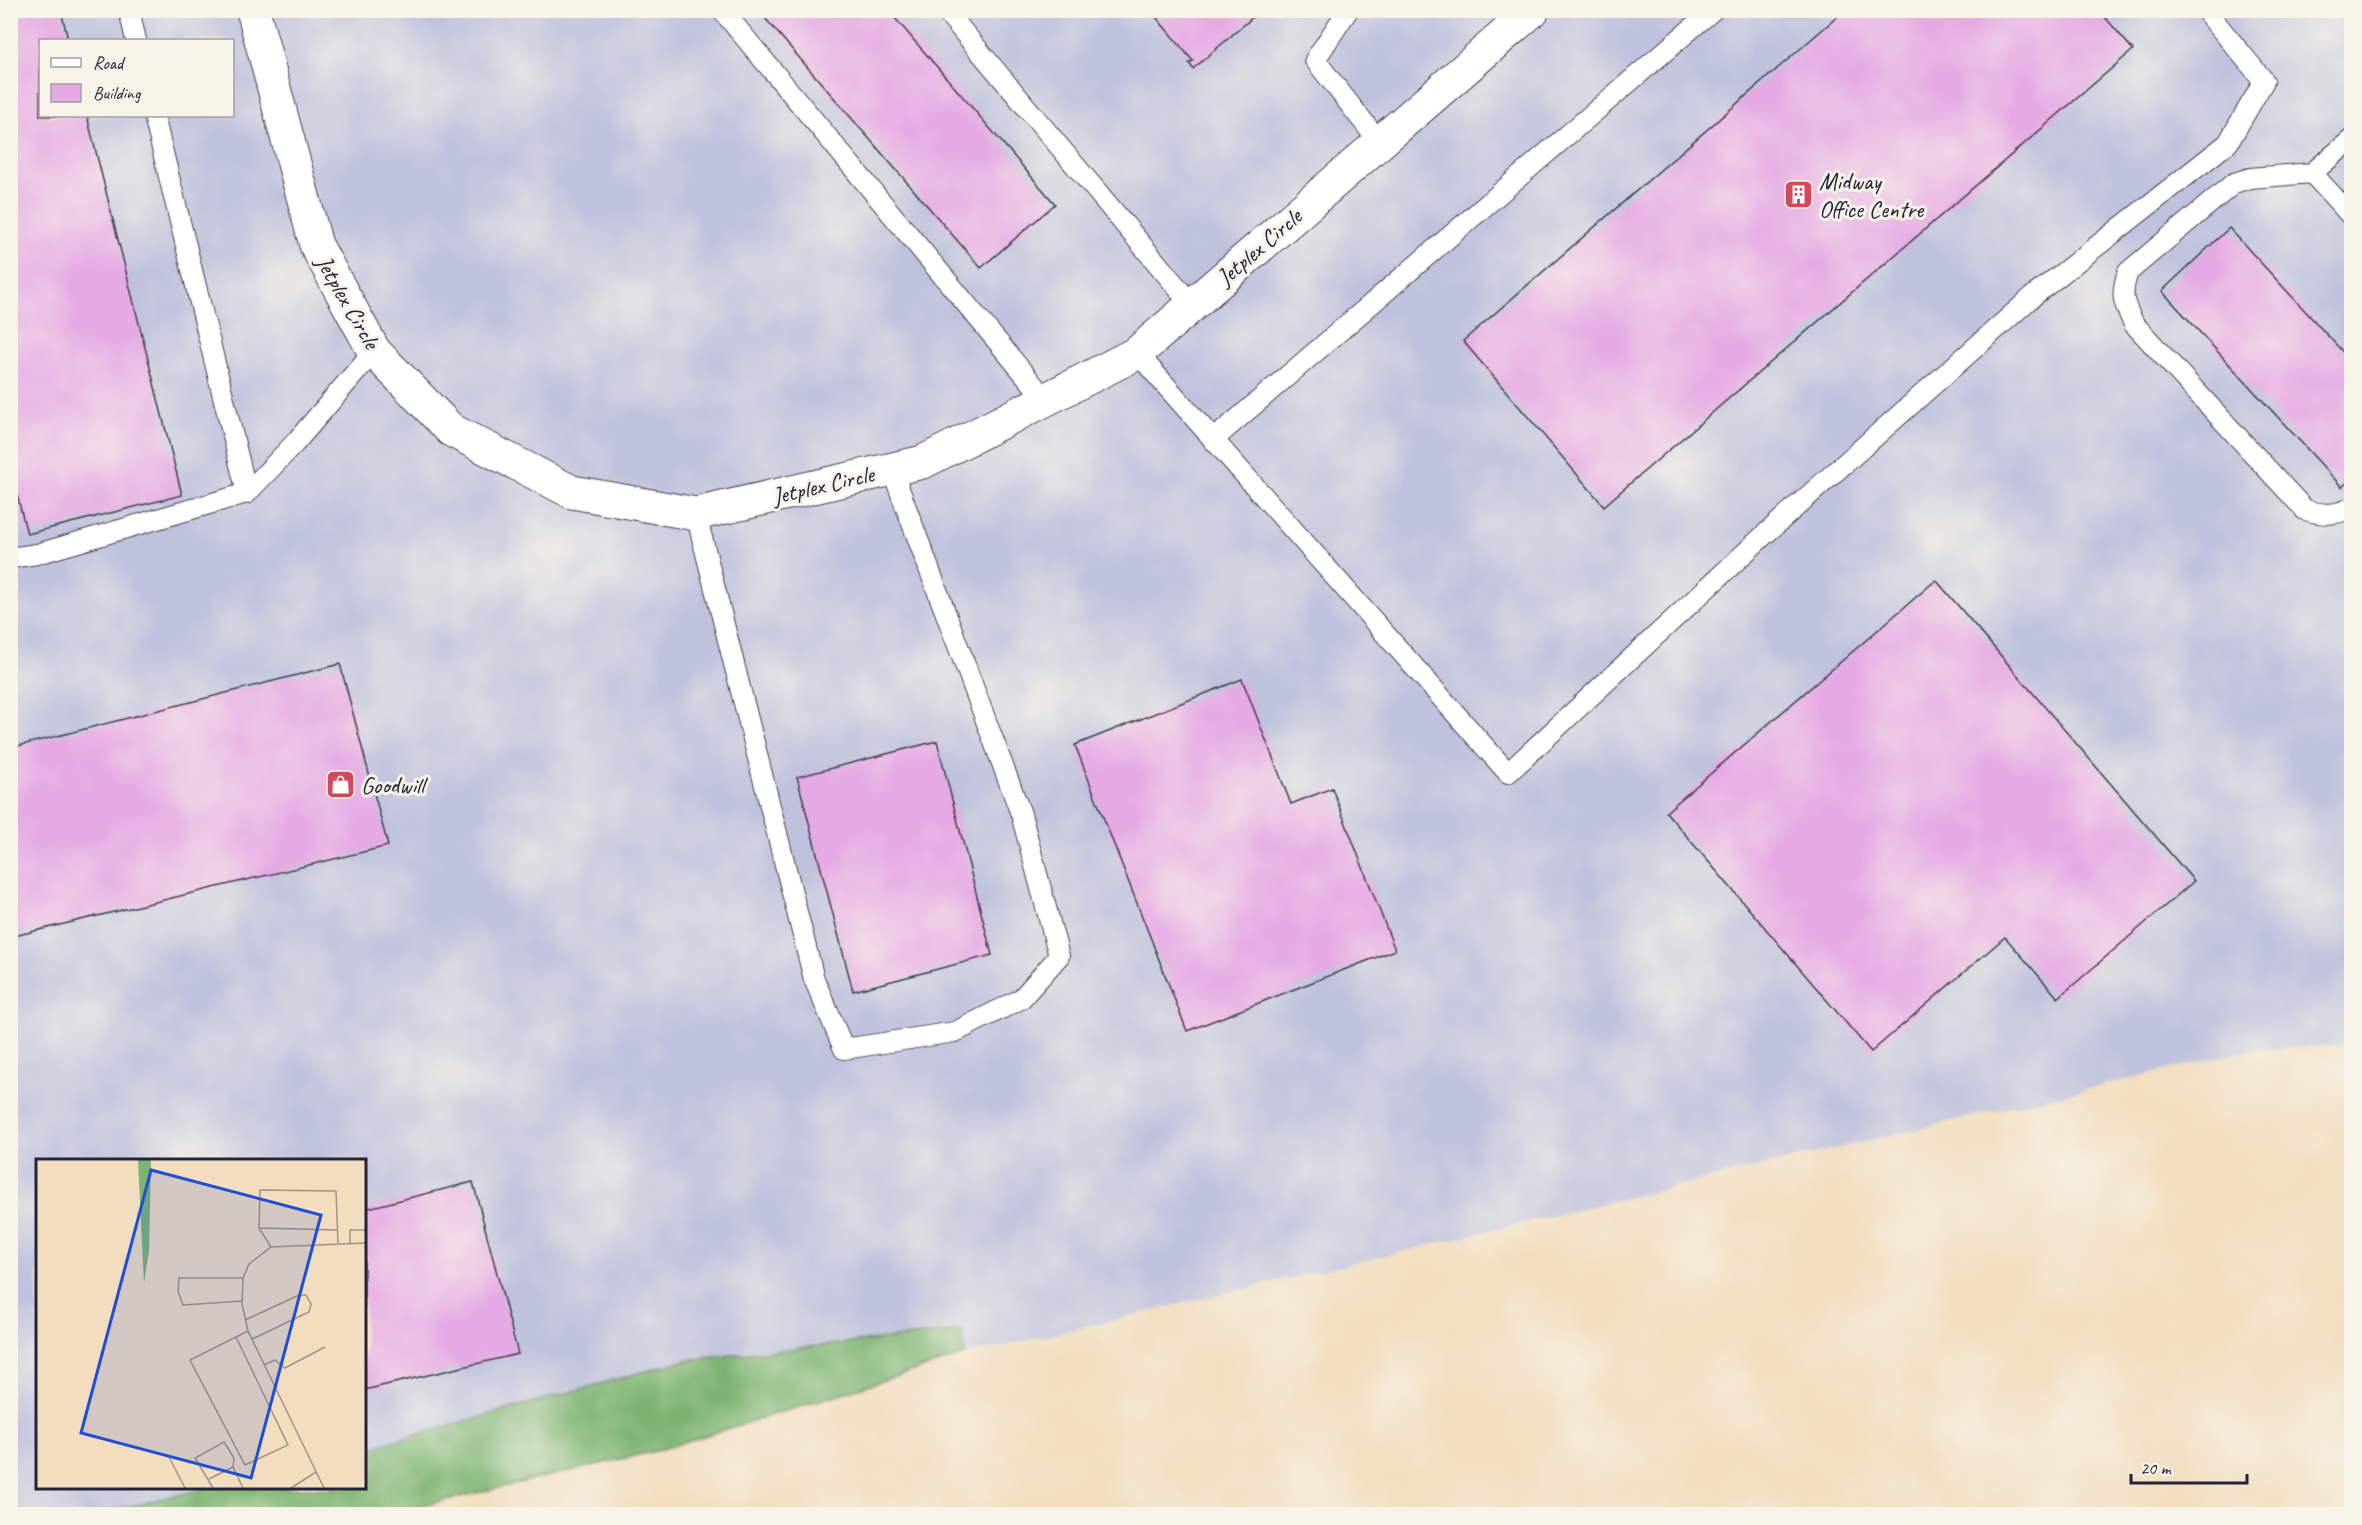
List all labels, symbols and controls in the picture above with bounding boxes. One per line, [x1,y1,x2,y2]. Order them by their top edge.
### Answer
legend [39,39,234,117]
text: Road [93,52,126,74]
text: Building [93,82,142,104]
place label: Midway Office Centre [1819,166,1925,224]
building icon: Midway Office Centre [1782,179,1814,211]
street label: Jetplex Circle [1210,200,1309,293]
street label: Jetplex Circle [309,249,388,356]
street label: Jetplex Circle [768,458,879,511]
shop icon: Goodwill [324,769,356,801]
place label: Goodwill [361,770,428,800]
inset map [36,1159,366,1489]
scale bar [2131,1447,2246,1485]
text: 20 m [2140,1457,2173,1479]

